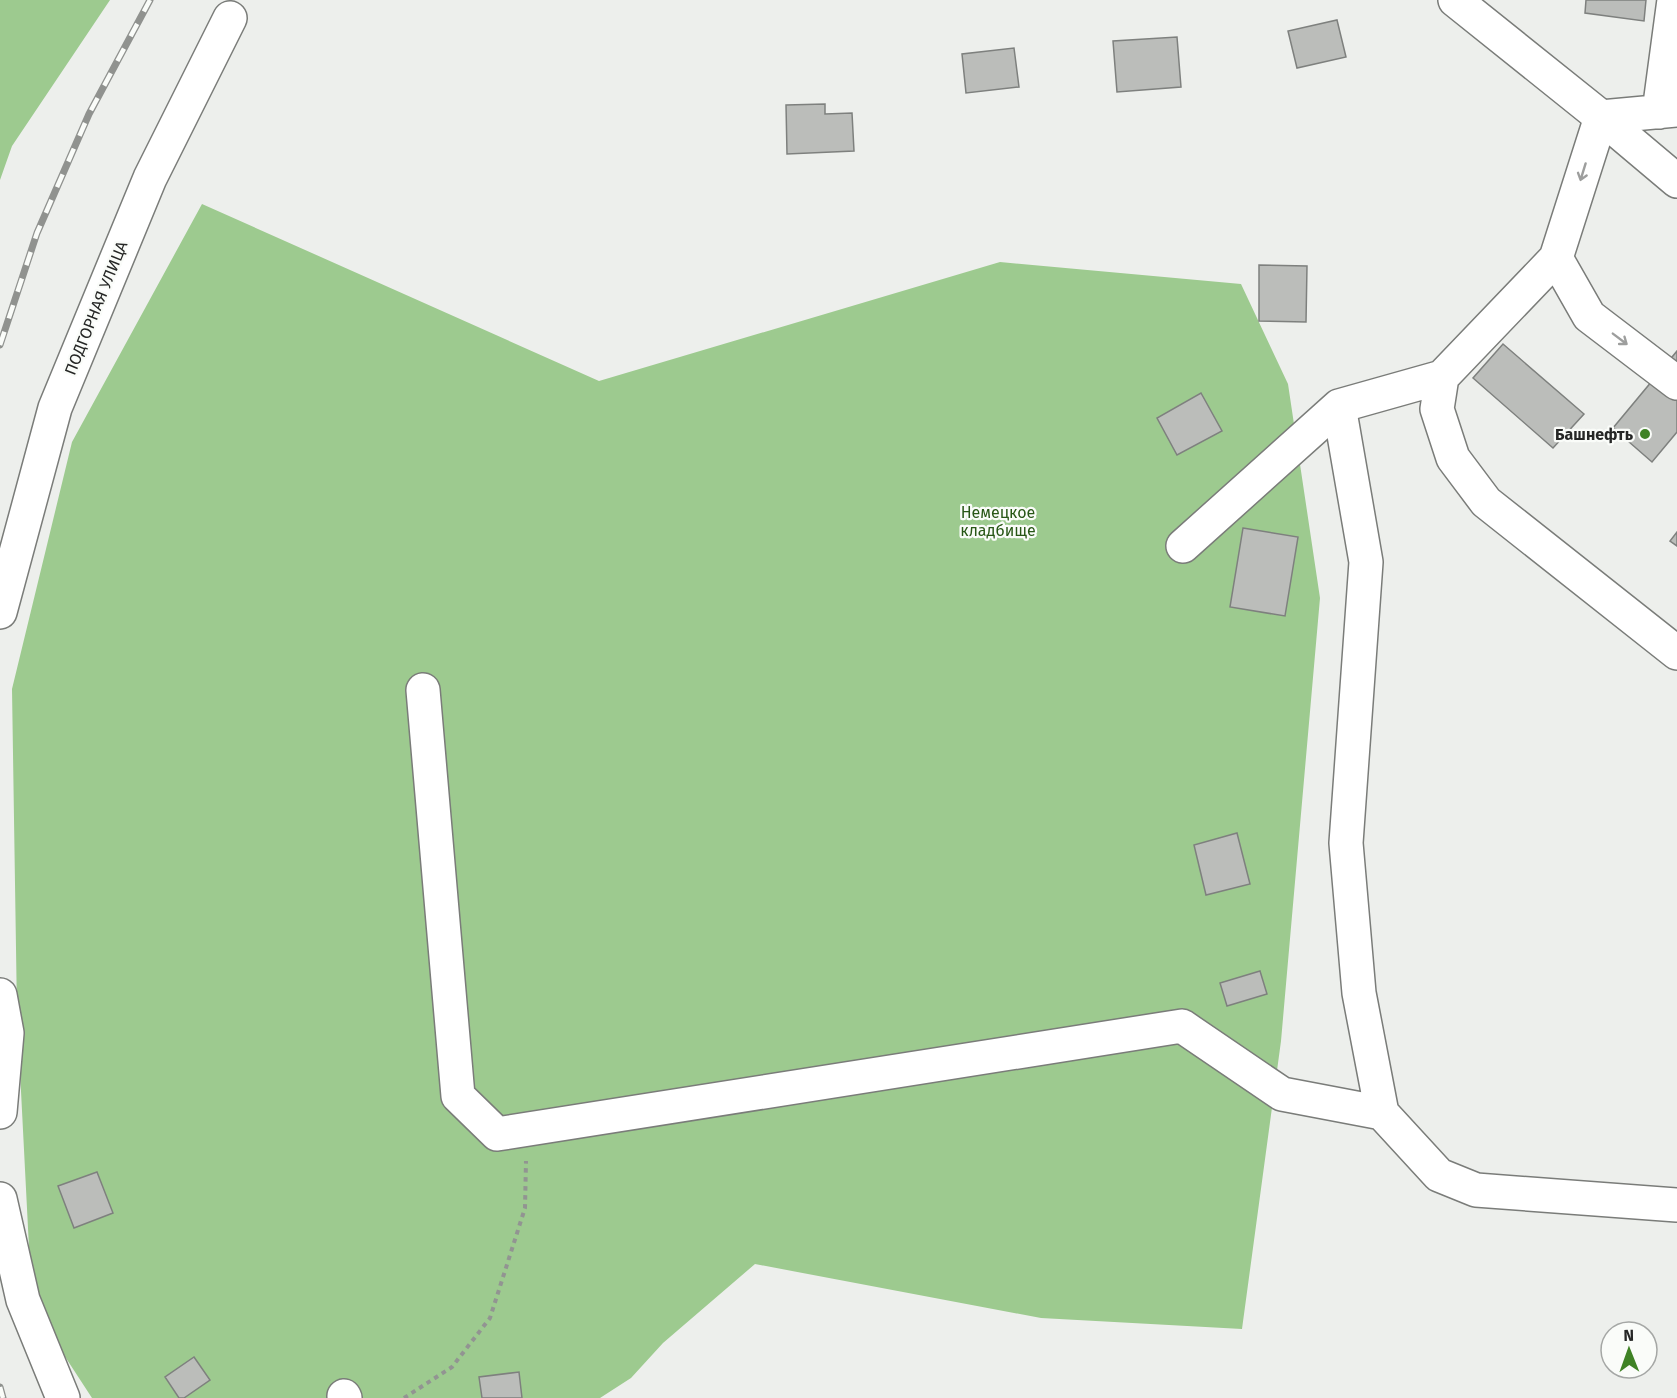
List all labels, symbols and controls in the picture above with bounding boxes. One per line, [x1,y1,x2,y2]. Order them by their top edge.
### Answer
one-way arrow [1577,162,1588,181]
street label: ПОДГОРНАЯ УЛИЦА [60,238,132,378]
one-way arrow [1611,333,1627,346]
place label: Башнефть [1555,425,1634,444]
marker: Башнефть [1638,427,1652,441]
park label: Немецкое кладбище [960,503,1036,540]
north arrow [1599,1320,1659,1380]
text: N [1623,1326,1634,1345]

